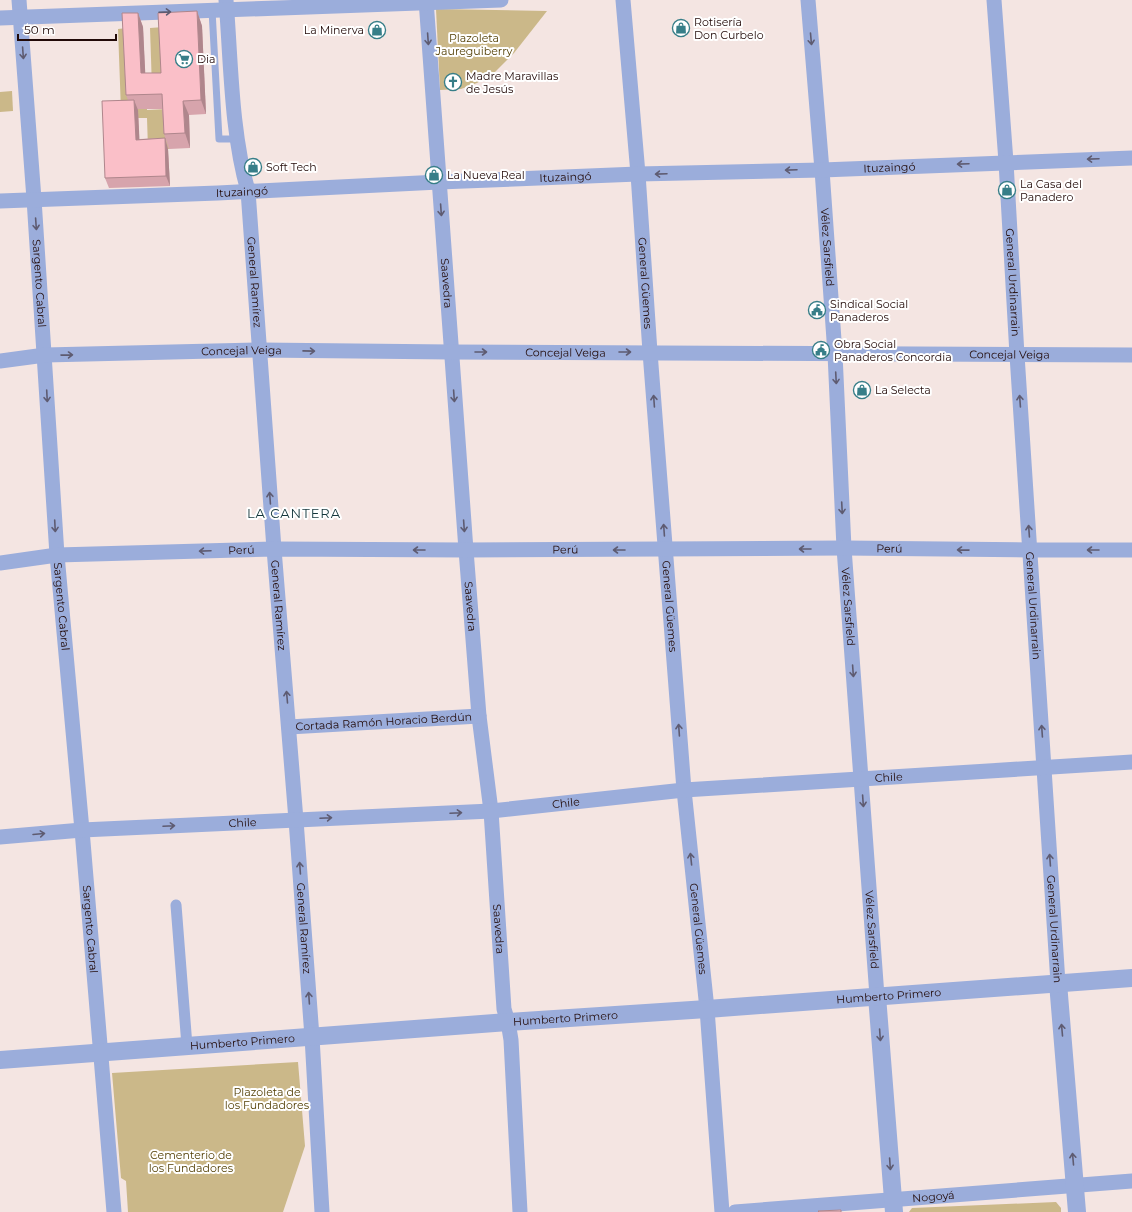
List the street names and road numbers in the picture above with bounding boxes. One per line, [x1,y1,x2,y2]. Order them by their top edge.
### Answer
street label: Ituzaingó [863,159,916,175]
street label: Ituzaingó [539,169,592,185]
street label: Ituzaingó [216,184,268,200]
street label: Vélez Sarsfield [818,208,837,287]
street label: General Urdinarrain [1003,228,1023,337]
street label: General Ramírez [244,236,265,328]
street label: General Güemes [635,237,655,330]
street label: Sargento Cabral [30,239,49,328]
street label: Saavedra [438,258,455,309]
street label: Concejal Veiga [201,343,282,358]
street label: Concejal Veiga [525,345,606,360]
street label: Concejal Veiga [969,347,1050,362]
street label: Perú [876,541,903,556]
street label: Perú [552,542,579,557]
street label: Perú [228,543,255,557]
street label: General Urdinarrain [1023,551,1044,660]
street label: General Ramírez [268,559,289,652]
street label: General Güemes [659,560,680,653]
street label: Sargento Cabral [51,562,73,651]
street label: Vélez Sarsfield [838,567,858,646]
street label: Saavedra [461,581,479,632]
street label: Cortada Ramón Horacio Berdún [295,709,472,734]
street label: Chile [874,769,903,785]
street label: Chile [551,794,581,811]
street label: Chile [228,815,257,830]
street label: General Urdinarrain [1044,875,1065,983]
street label: General Ramírez [294,882,314,975]
street label: General Güemes [687,882,710,976]
street label: Sargento Cabral [80,885,101,974]
street label: Vélez Sarsfield [862,890,882,969]
street label: Saavedra [490,904,507,954]
street label: Humberto Primero [836,985,942,1007]
street label: Humberto Primero [512,1008,619,1029]
street label: Humberto Primero [189,1031,295,1053]
street label: Nogoyá [912,1188,955,1205]

